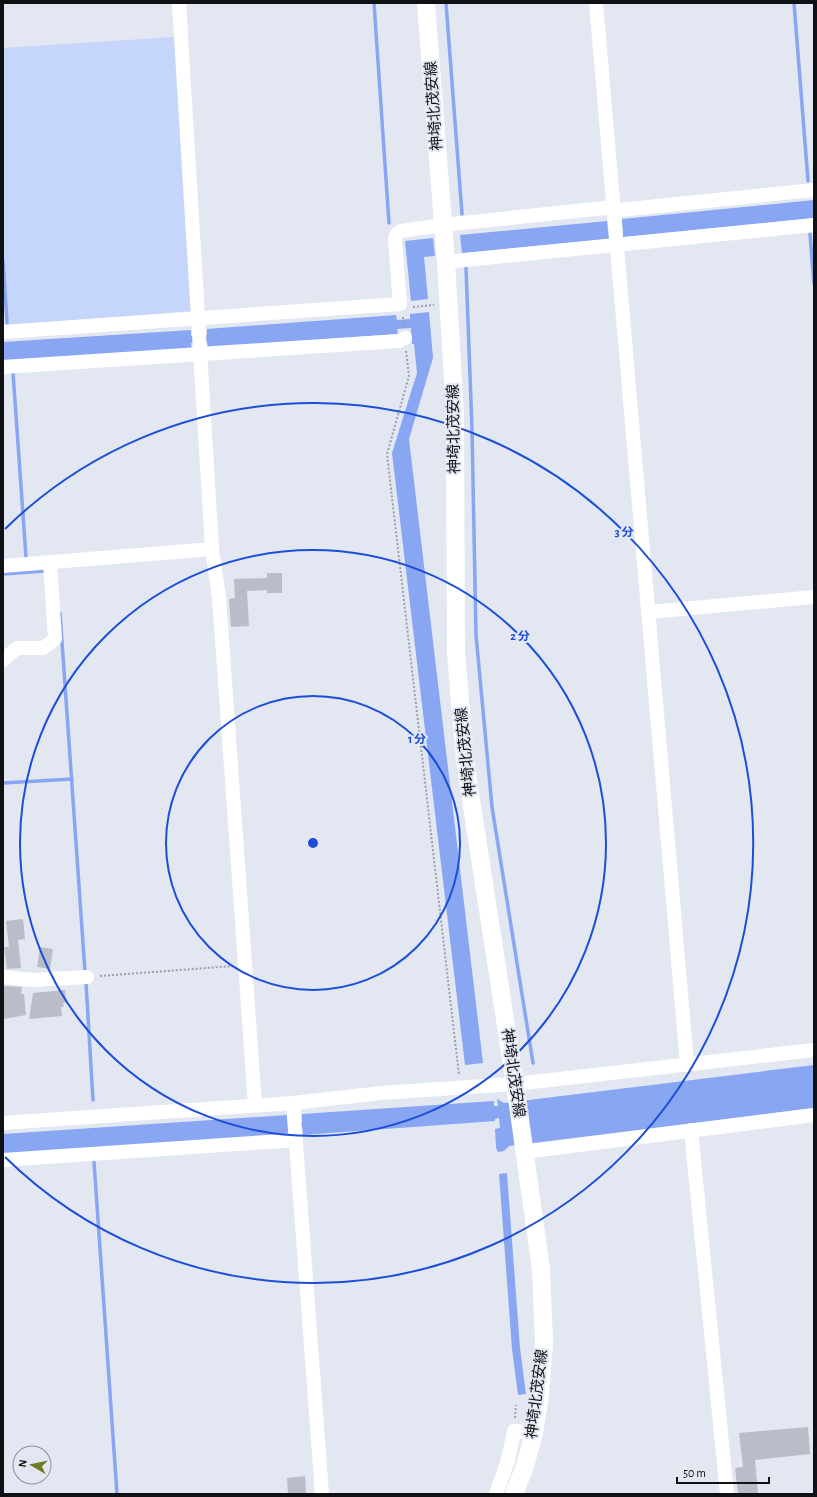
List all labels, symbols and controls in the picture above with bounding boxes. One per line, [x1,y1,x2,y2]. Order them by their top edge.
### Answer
street label: 神埼北茂安線 [421,61,445,152]
street label: 神埼北茂安線 [444,384,462,474]
text: 3 分 [615,526,633,538]
text: 2 分 [510,630,530,642]
street label: 神埼北茂安線 [452,706,478,798]
text: 1 分 [408,733,426,745]
centre of rings [306,836,320,850]
street label: 神埼北茂安線 [499,1027,529,1119]
street label: 神埼北茂安線 [522,1348,550,1440]
north arrow [12,1445,52,1485]
text: N [17,1459,29,1468]
scale bar [677,1459,769,1485]
text: 50 m [683,1467,706,1479]

